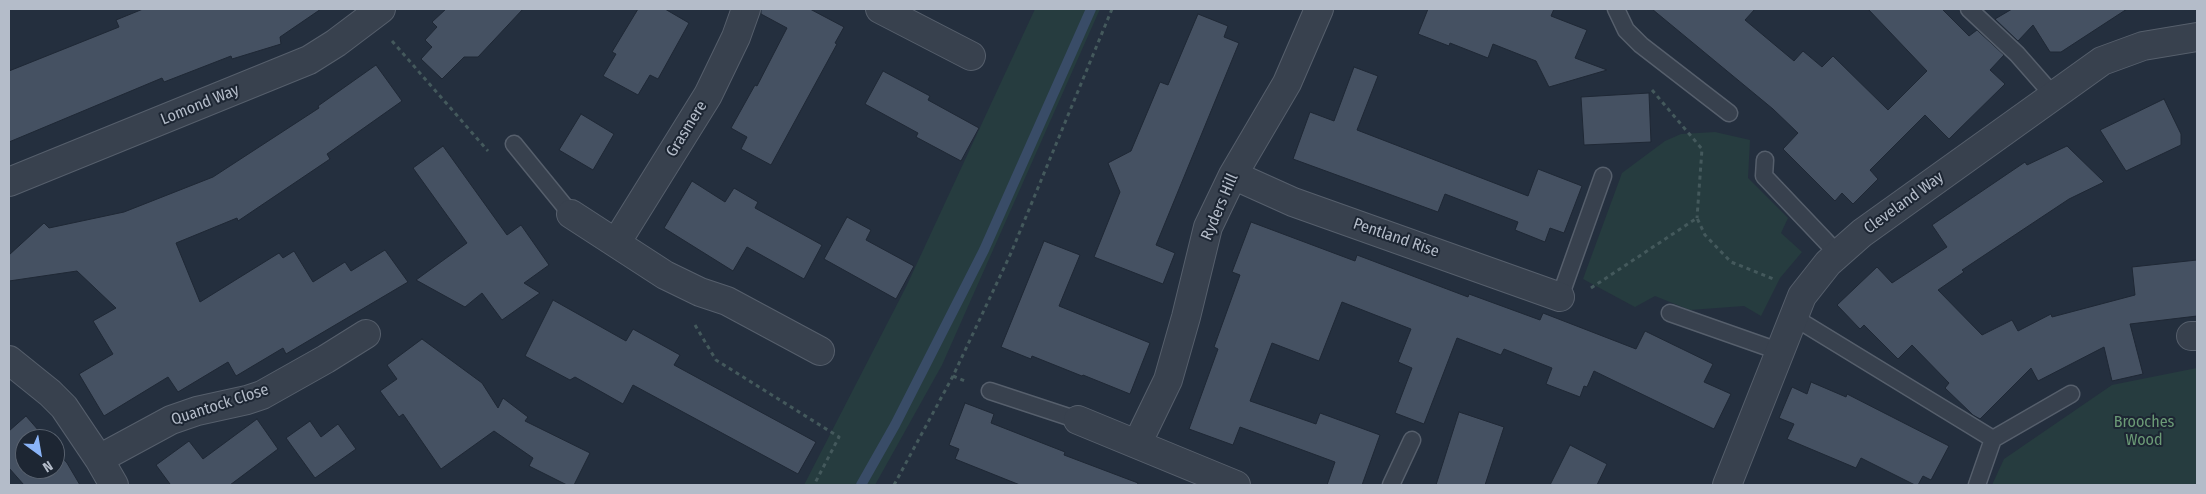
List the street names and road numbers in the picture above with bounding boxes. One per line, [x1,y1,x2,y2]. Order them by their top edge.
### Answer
street label: Lomond Way [158,81,242,129]
street label: Grasmere [662,98,712,160]
street label: Cleveland Way [1860,168,1948,238]
street label: Ryders Hill [1197,171,1243,243]
street label: Pentland Rise [1351,214,1441,262]
street label: Quantock Close [169,380,271,430]

